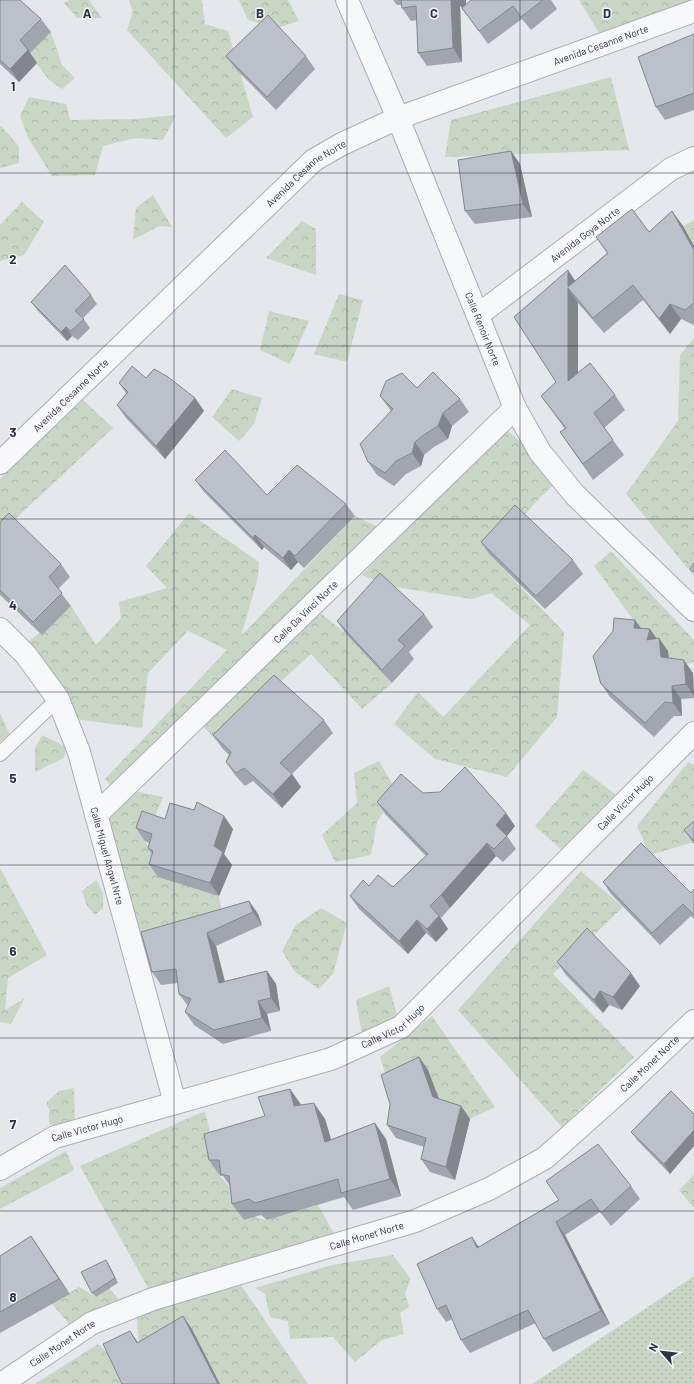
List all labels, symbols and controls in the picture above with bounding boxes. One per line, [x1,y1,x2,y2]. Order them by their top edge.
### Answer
text: A [83,5,92,21]
text: B [256,5,264,21]
text: C [430,5,438,21]
text: D [603,5,611,21]
street label: Avenida Cesanne Norte [552,22,650,67]
text: 1 [11,78,15,94]
street label: Avenida Cesanne Norte [263,137,348,209]
street label: Avenida Goya Norte [548,204,622,264]
text: 2 [9,251,17,267]
street label: Calle Renoir Norte [463,290,503,368]
street label: Avenida Cesanne Norte [30,356,111,434]
text: 3 [9,424,17,440]
street label: Calle Da Vinci Norte [271,578,340,645]
text: 4 [9,597,17,613]
text: 5 [9,770,17,786]
street label: Calle Victor Hugo [595,772,656,833]
street label: Calle Miguel Angwl Nrte [88,806,127,906]
text: 6 [10,943,17,959]
street label: Calle Victor Hugo [359,1001,427,1051]
street label: Calle Monet Norte [617,1033,681,1094]
street label: Calle Victor Hugo [49,1112,124,1144]
text: 7 [10,1116,17,1132]
street label: Calle Monet Norte [328,1219,405,1252]
text: 8 [9,1289,17,1305]
street label: Calle Monet Norte [27,1316,97,1369]
north arrow [642,1332,682,1372]
text: N [645,1341,660,1353]

